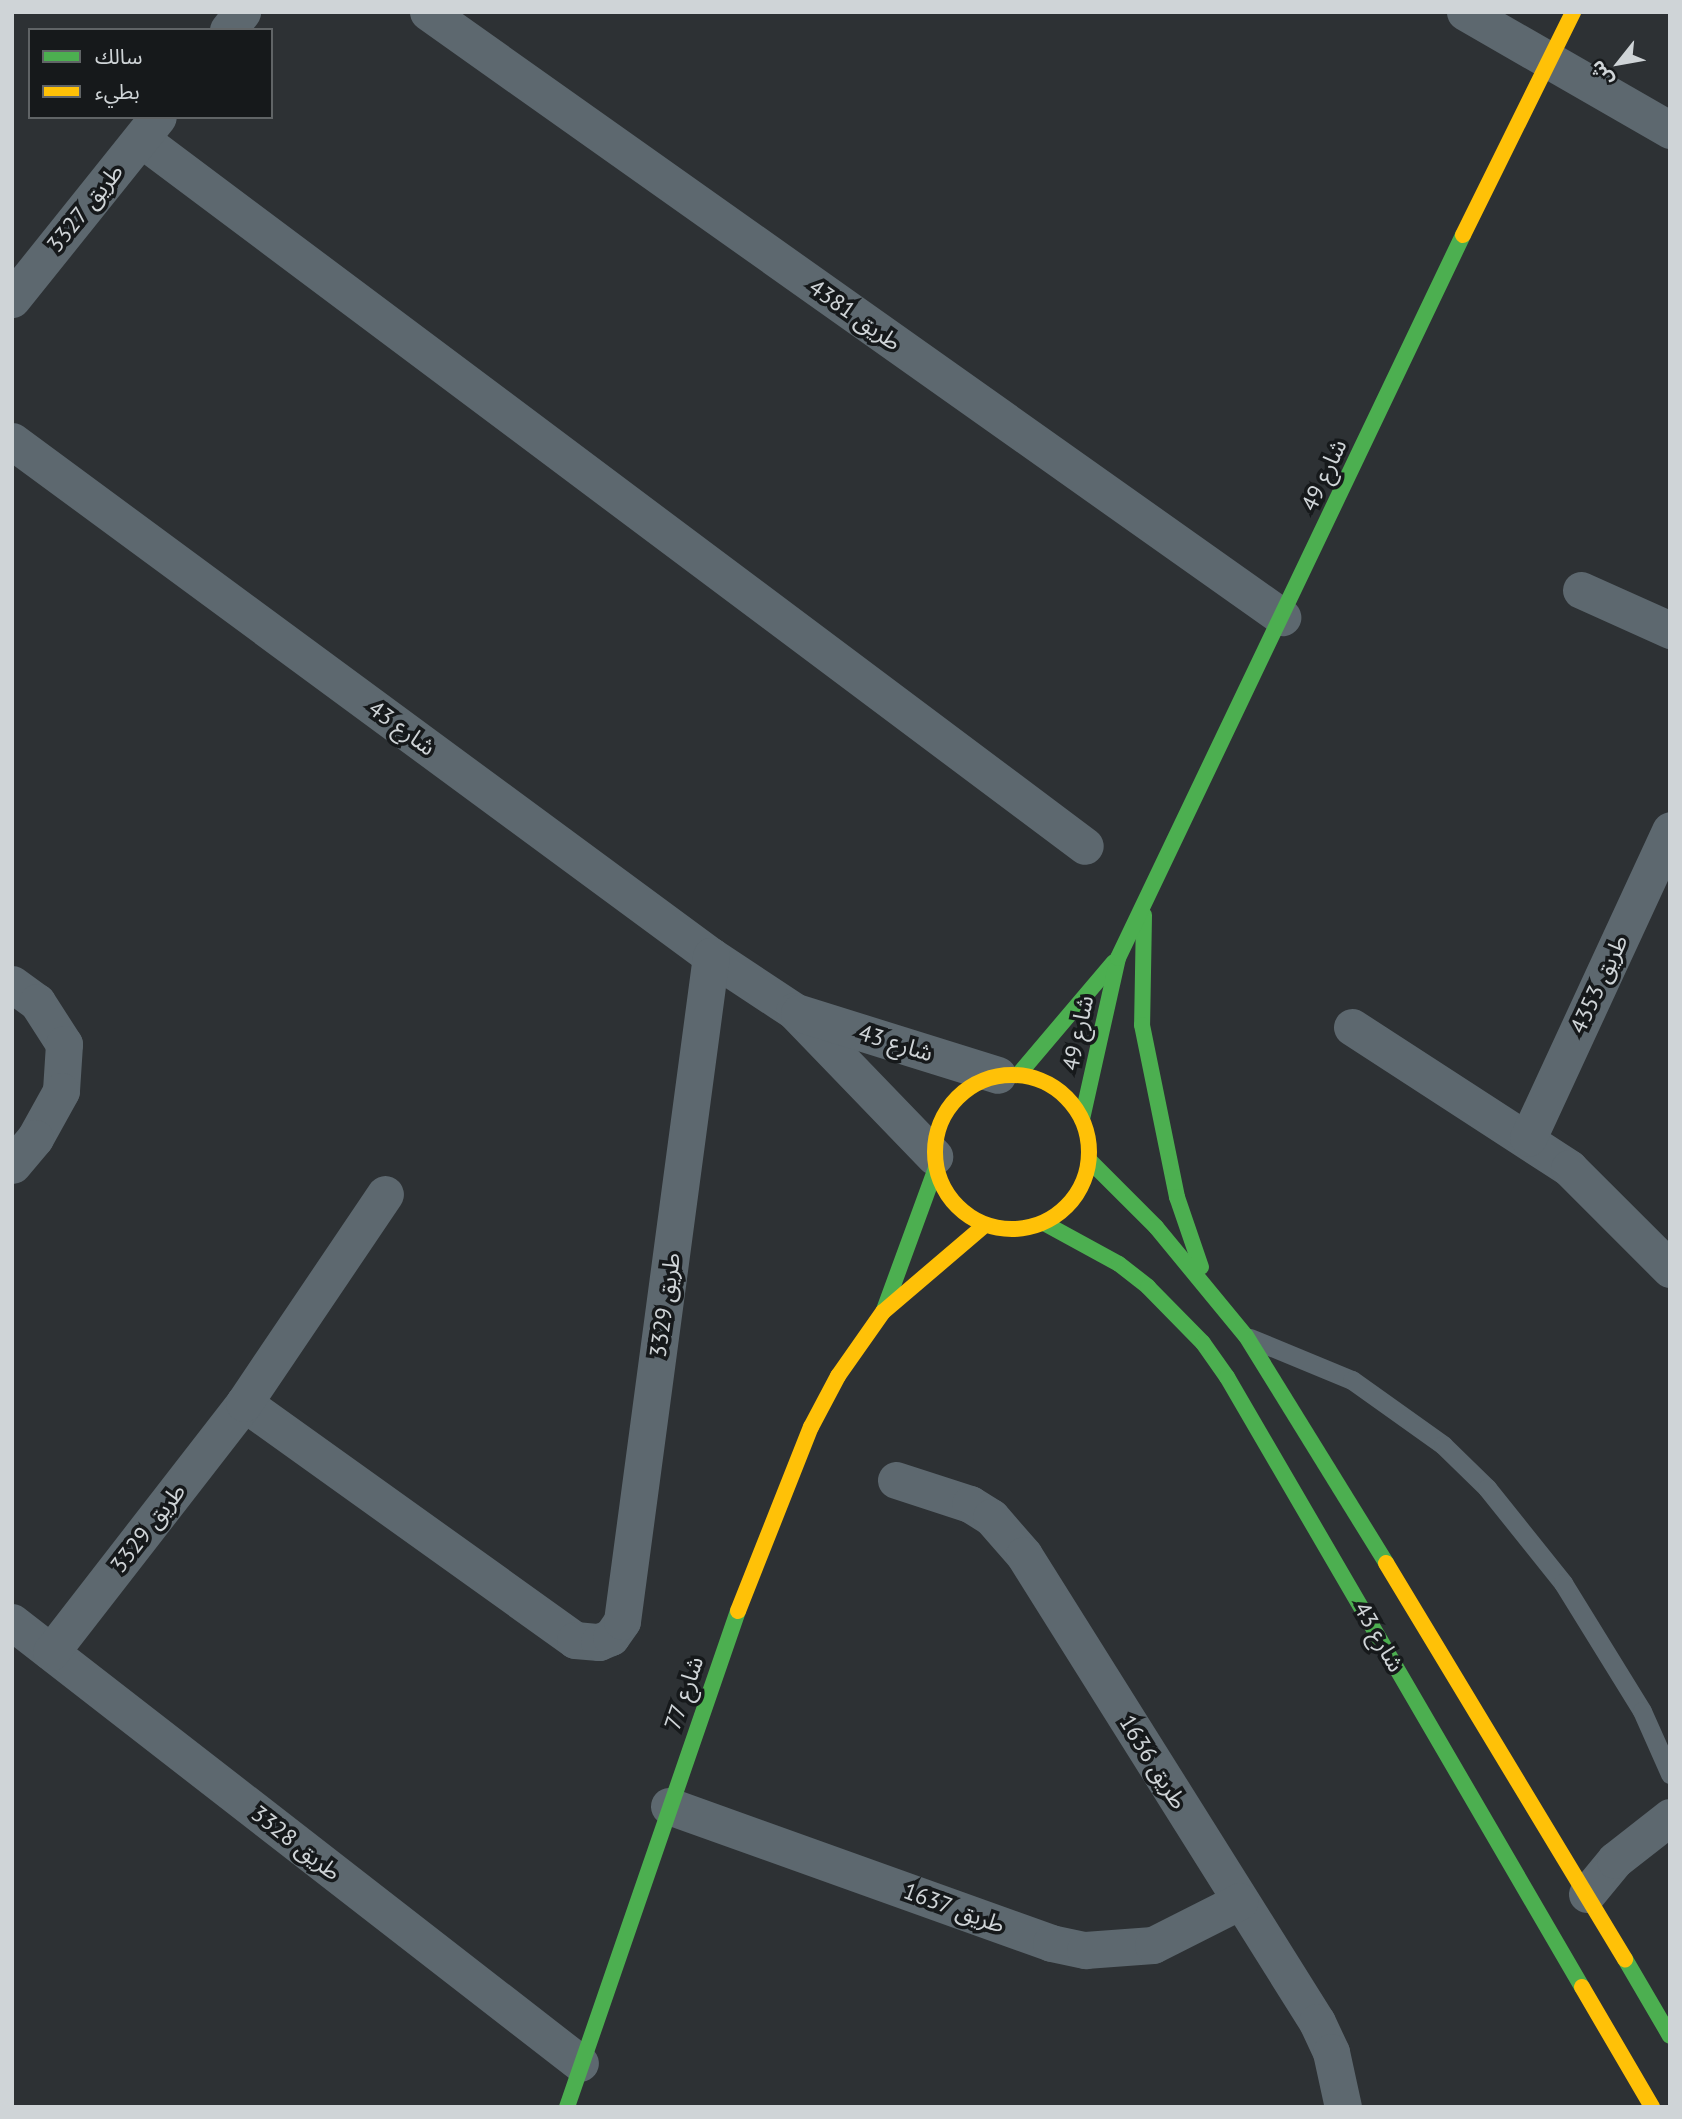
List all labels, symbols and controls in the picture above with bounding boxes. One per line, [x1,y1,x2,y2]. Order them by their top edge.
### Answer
legend [28,28,273,119]
north arrow [1584,28,1654,98]
text: سالك [95,43,142,70]
text: ش [1584,56,1618,91]
text: بطيء [95,78,140,105]
street label: طريق 3327 [41,158,129,258]
street label: طريق 4381 [804,273,906,357]
street label: شارع 49 [1295,435,1353,515]
street label: شارع 43 [363,694,441,762]
street label: طريق 4353 [1564,930,1634,1038]
street label: شارع 49 [1057,993,1099,1073]
street label: شارع 43 [856,1019,936,1067]
street label: طريق 3329 [644,1251,686,1359]
street label: طريق 3329 [105,1478,191,1578]
street label: شارع 43 [1348,1597,1410,1677]
street label: شارع 77 [659,1653,709,1733]
street label: طريق 1636 [1113,1710,1193,1814]
street label: طريق 3328 [246,1800,346,1886]
street label: طريق 1637 [900,1877,1008,1939]

